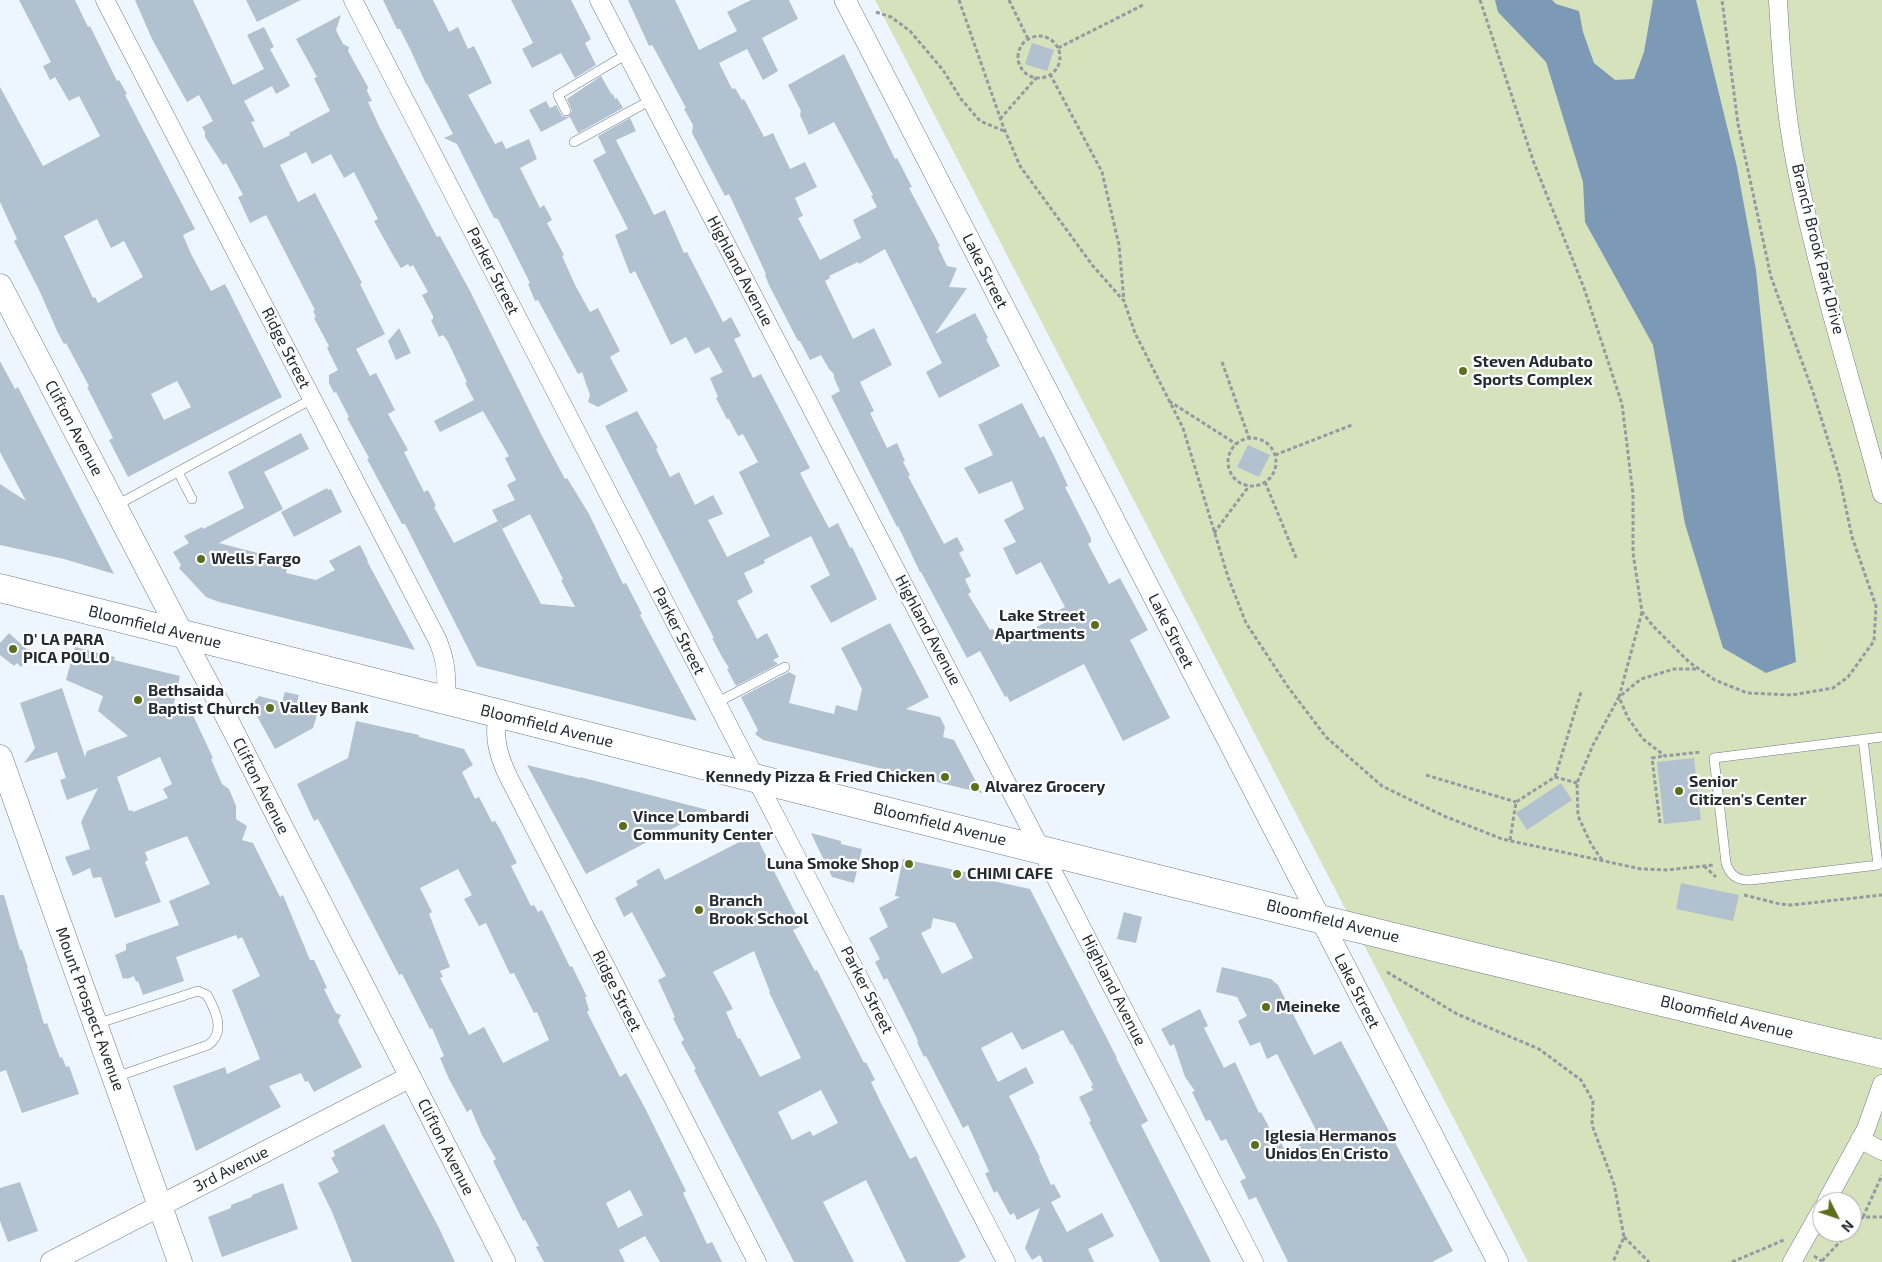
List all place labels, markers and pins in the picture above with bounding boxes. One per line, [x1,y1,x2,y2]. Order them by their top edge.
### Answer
place label: Steven Adubato Sports Complex [1473,352,1593,390]
marker: Steven Adubato Sports Complex [1457,365,1469,377]
place label: Wells Fargo [211,549,301,569]
marker: Wells Fargo [195,553,207,565]
place label: Lake Street Apartments [995,606,1085,644]
marker: Lake Street Apartments [1089,619,1101,631]
place label: D' LA PARA PICA POLLO [23,630,110,668]
marker: D' LA PARA PICA POLLO [7,643,19,655]
place label: Bethsaida Baptist Church [148,681,259,719]
marker: Bethsaida Baptist Church [132,694,144,706]
place label: Valley Bank [280,698,369,718]
marker: Valley Bank [264,702,276,714]
place label: Kennedy Pizza & Fried Chicken [706,767,935,787]
marker: Kennedy Pizza & Fried Chicken [939,771,951,783]
place label: Senior Citizen's Center [1689,772,1806,810]
place label: Alvarez Grocery [985,777,1105,797]
marker: Alvarez Grocery [969,781,981,793]
marker: Senior Citizen's Center [1673,785,1685,797]
place label: Vince Lombardi Community Center [633,807,773,845]
marker: Vince Lombardi Community Center [617,820,629,832]
place label: Luna Smoke Shop [767,854,899,874]
marker: Luna Smoke Shop [903,858,915,870]
place label: CHIMI CAFE [967,864,1053,884]
marker: CHIMI CAFE [951,868,963,880]
place label: Branch Brook School [709,891,808,929]
marker: Branch Brook School [693,904,705,916]
place label: Meineke [1276,997,1340,1017]
marker: Meineke [1260,1001,1272,1013]
place label: Iglesia Hermanos Unidos En Cristo [1265,1126,1396,1164]
marker: Iglesia Hermanos Unidos En Cristo [1249,1139,1261,1151]

